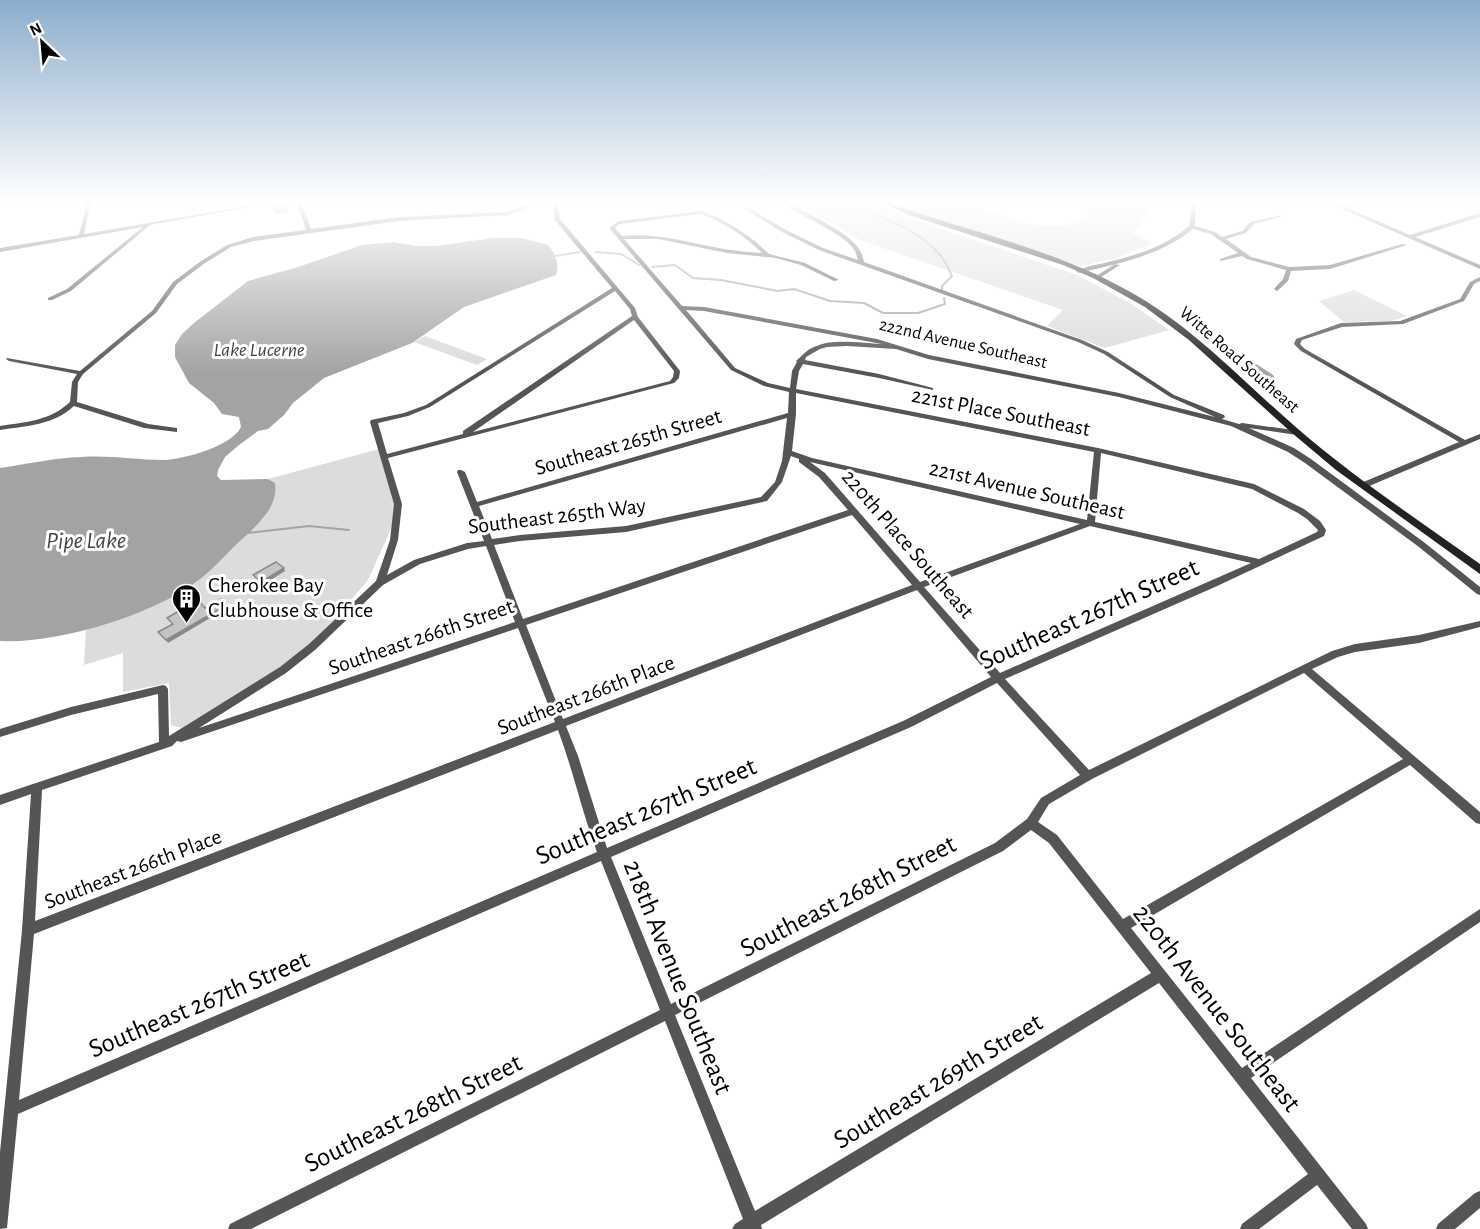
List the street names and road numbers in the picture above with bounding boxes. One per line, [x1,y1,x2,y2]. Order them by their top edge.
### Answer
street label: Witte Road Southeast [1176,303,1302,417]
street label: 222nd Avenue Southeast [877,316,1049,372]
street label: 221st Place Southeast [910,384,1092,440]
street label: Southeast 265th Street [532,405,724,479]
street label: 221st Avenue Southeast [927,457,1127,523]
street label: 220th Place Southeast [838,466,978,622]
street label: Southeast 265th Way [467,494,648,538]
street label: Southeast 267th Street [975,553,1203,674]
street label: Southeast 266th Street [326,595,516,679]
street label: Southeast 266th Place [494,651,678,739]
street label: Southeast 267th Street [532,752,761,870]
street label: Southeast 266th Place [41,825,225,913]
street label: Southeast 268th Street [736,830,961,962]
street label: 218th Avenue Southeast [619,856,737,1098]
street label: 220th Avenue Southeast [1128,899,1306,1117]
street label: Southeast 267th Street [85,945,314,1063]
street label: Southeast 269th Street [829,1008,1047,1154]
street label: Southeast 268th Street [300,1048,526,1177]

